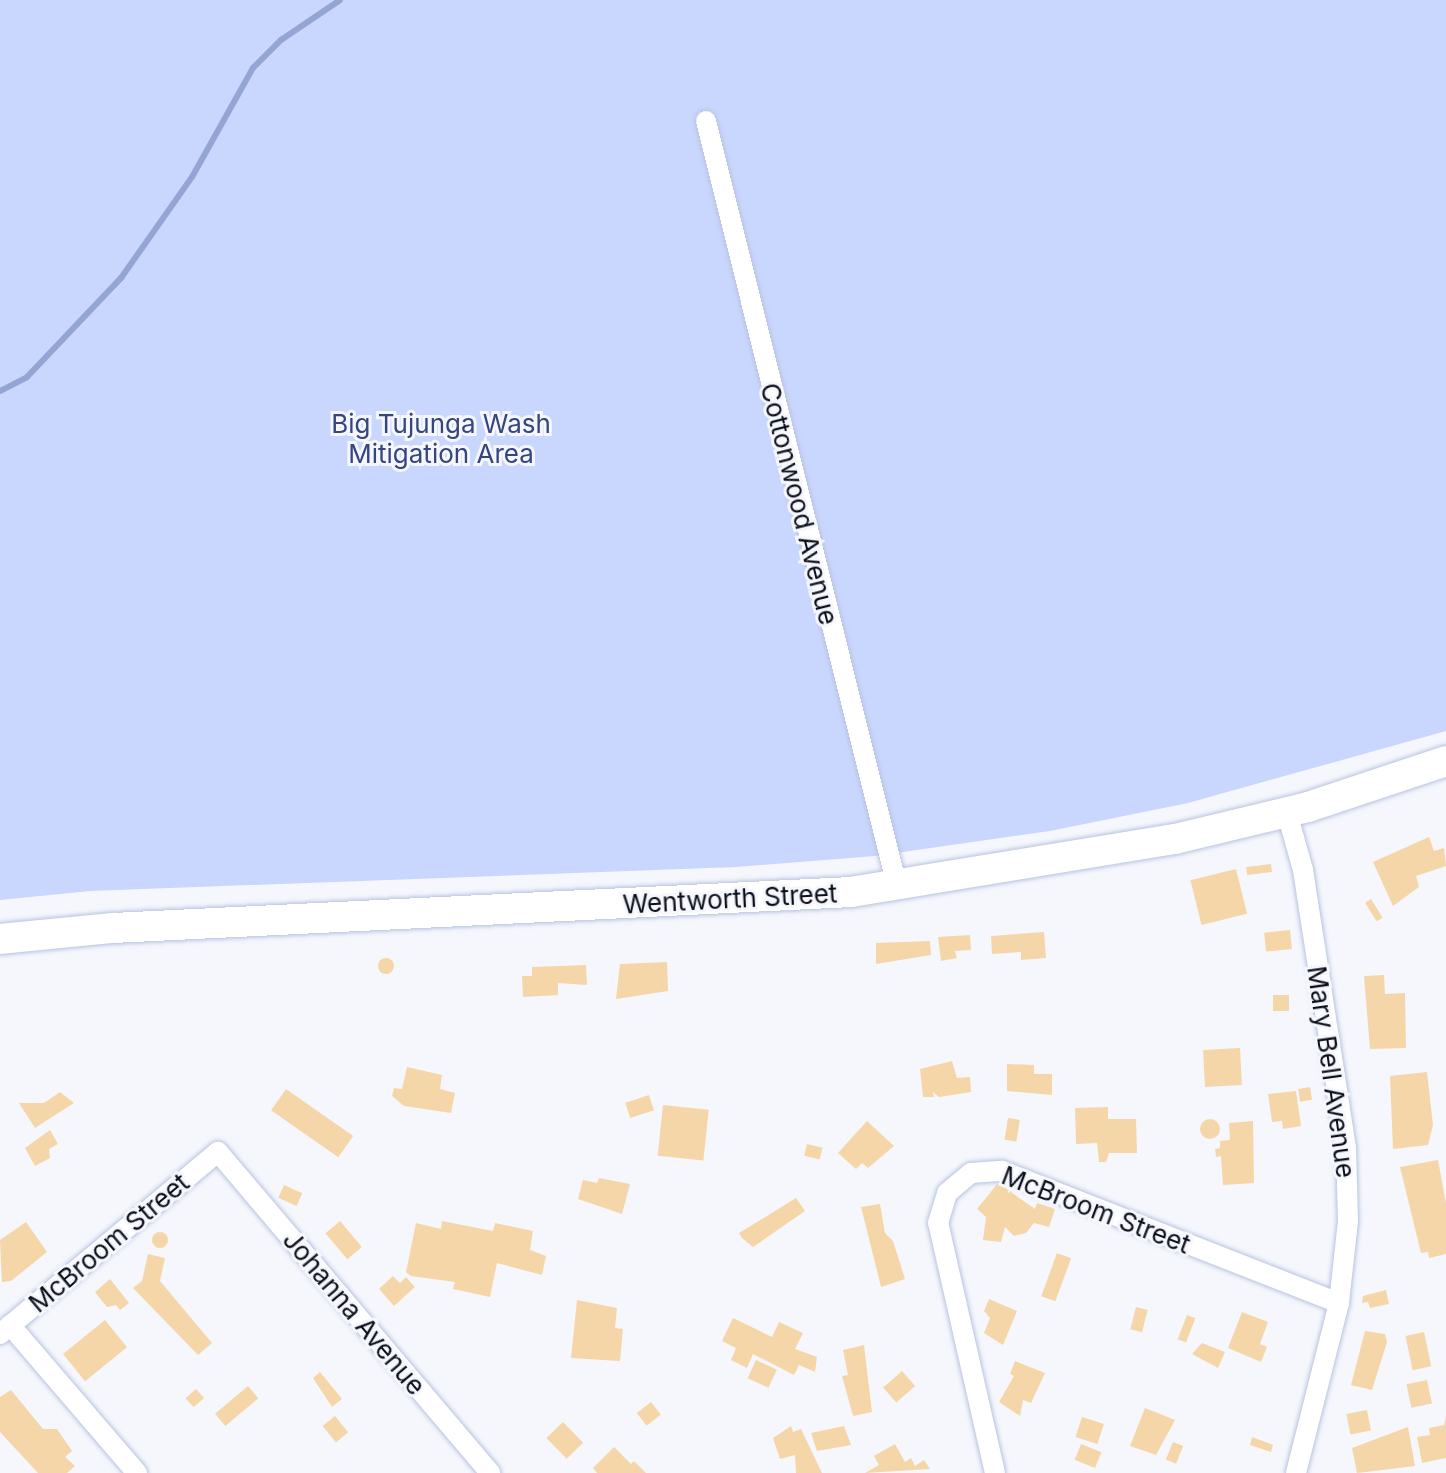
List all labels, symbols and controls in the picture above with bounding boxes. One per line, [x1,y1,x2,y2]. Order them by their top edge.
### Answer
street label: Cottonwood Avenue [754,380,844,628]
park label: Big Tujunga Wash Mitigation Area [331,408,551,470]
street label: Wentworth Street [622,878,838,920]
street label: Mary Bell Avenue [1301,964,1361,1180]
street label: McBroom Street [997,1160,1195,1260]
street label: McBroom Street [23,1167,195,1319]
street label: Johanna Avenue [276,1225,432,1401]

